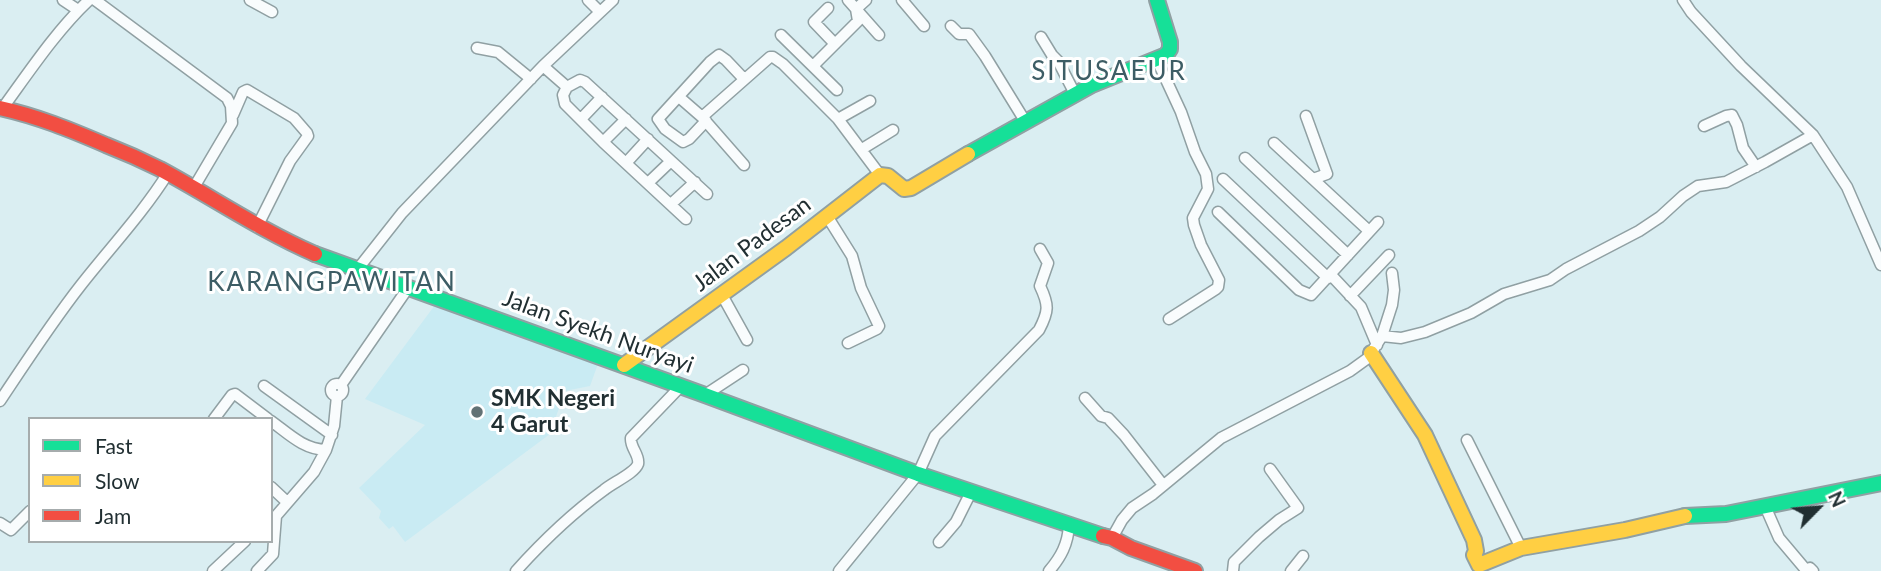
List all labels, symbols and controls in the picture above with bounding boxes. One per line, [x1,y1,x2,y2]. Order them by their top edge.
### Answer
district label: SITUSAEUR [1032,56,1186,88]
street label: Jalan Padesan [688,191,816,297]
district label: KARANGPAWITAN [209,267,455,299]
street label: Jalan Syekh Nuryayi [499,285,697,379]
place label: SMK Negeri 4 Garut [491,385,615,439]
marker: SMK Negeri 4 Garut [469,404,485,420]
legend [28,417,273,543]
text: Fast [95,433,132,458]
text: Slow [95,468,139,493]
north arrow [1783,473,1853,543]
text: N [1824,487,1851,510]
text: Jam [95,503,131,528]

